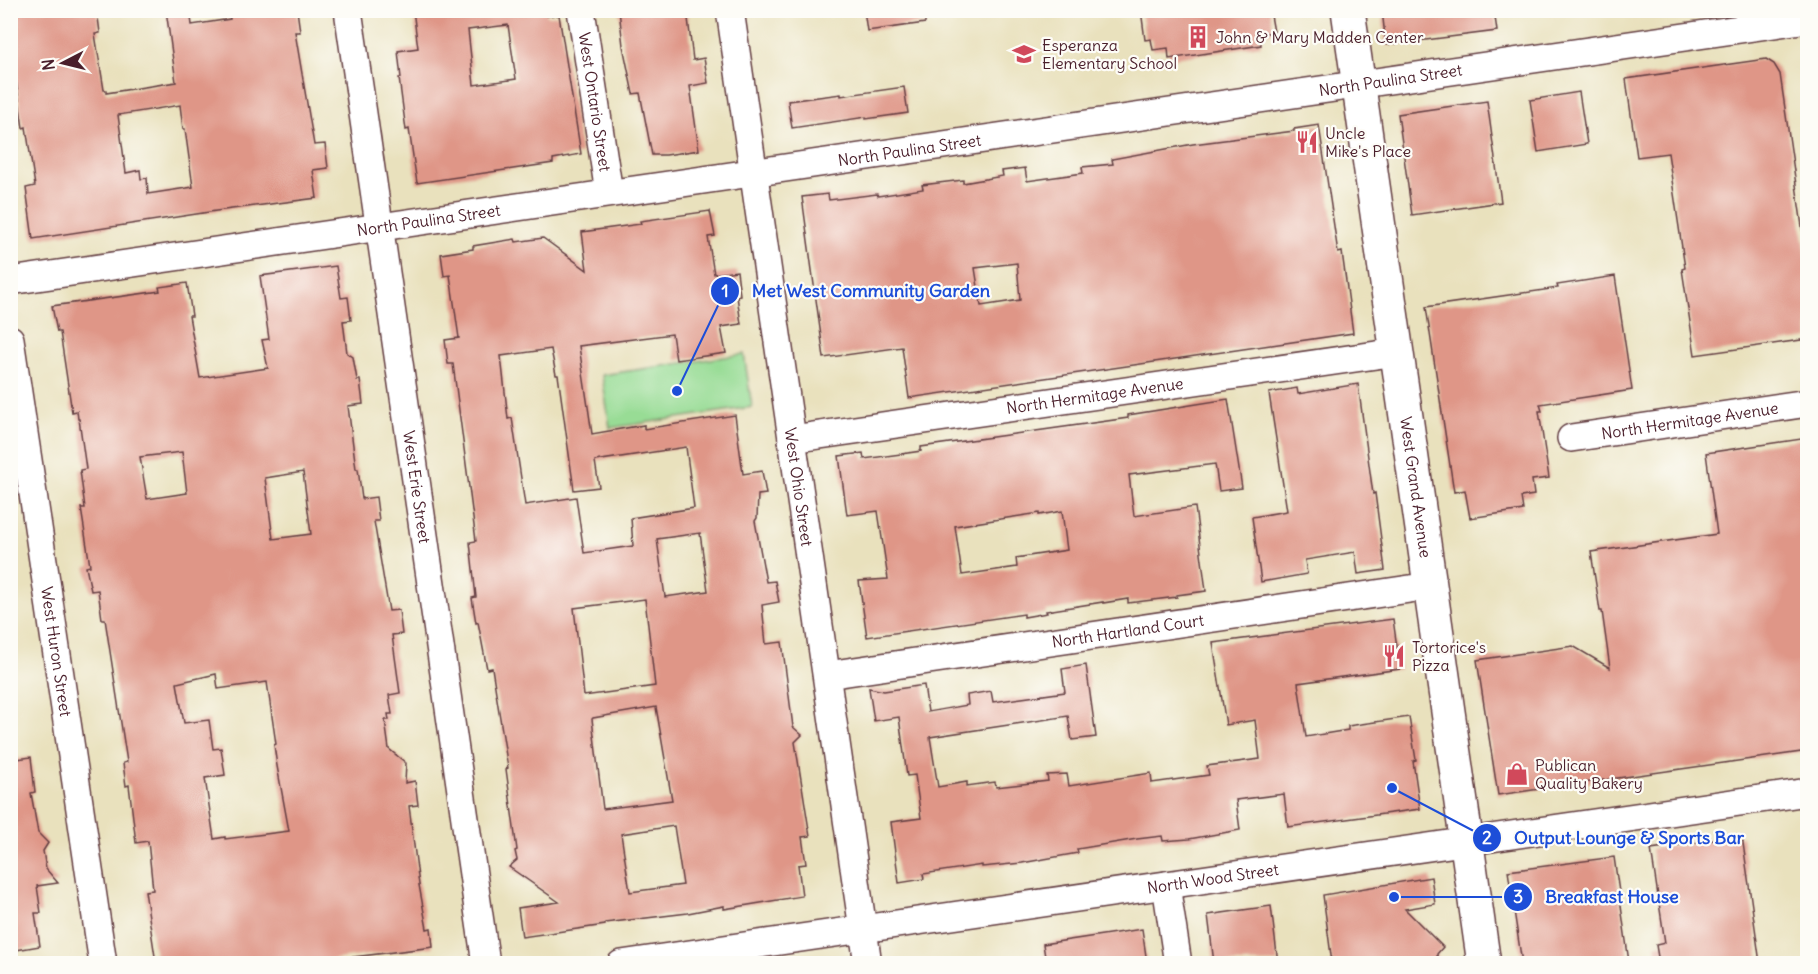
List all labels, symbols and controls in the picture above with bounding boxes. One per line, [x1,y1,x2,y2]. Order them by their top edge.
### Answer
building icon: John & Mary Madden Center [1185,24,1211,50]
place label: John & Mary Madden Center [1216,27,1424,47]
street label: West Ontario Street [575,31,616,174]
north arrow [33,33,93,93]
place label: Esperanza Elementary School [1042,35,1177,73]
school or university icon: Esperanza Elementary School [1011,41,1037,67]
text: N [38,58,59,72]
street label: North Paulina Street [1317,59,1464,100]
place label: Uncle Mike's Place [1325,123,1411,161]
restaurant icon: Uncle Mike's Place [1294,129,1320,155]
street label: North Paulina Street [836,130,983,170]
street label: North Paulina Street [356,200,502,240]
callout: Met West Community Garden [710,273,1003,309]
text: 1 [721,279,729,302]
text: Met West Community Garden [752,279,991,302]
street label: North Hermitage Avenue [1005,373,1185,418]
street label: North Hermitage Avenue [1600,398,1780,443]
street label: West Grand Avenue [1396,415,1436,559]
street label: West Ohio Street [781,426,818,548]
street label: West Erie Street [399,429,435,545]
street label: West Huron Street [37,585,76,718]
street label: North Hartland Court [1050,609,1206,652]
place label: Tortorice's Pizza [1412,637,1486,675]
restaurant icon: Tortorice's Pizza [1381,643,1407,669]
place label: Publican Quality Bakery [1535,755,1643,793]
shop icon: Publican Quality Bakery [1504,761,1530,787]
callout: Output Lounge & Sports Bar [1472,820,1756,856]
text: 2 [1482,826,1492,849]
text: Output Lounge & Sports Bar [1514,826,1745,849]
street label: North Wood Street [1146,859,1281,898]
callout: Breakfast House [1503,879,1691,915]
text: 3 [1513,885,1523,908]
text: Breakfast House [1545,885,1679,908]

